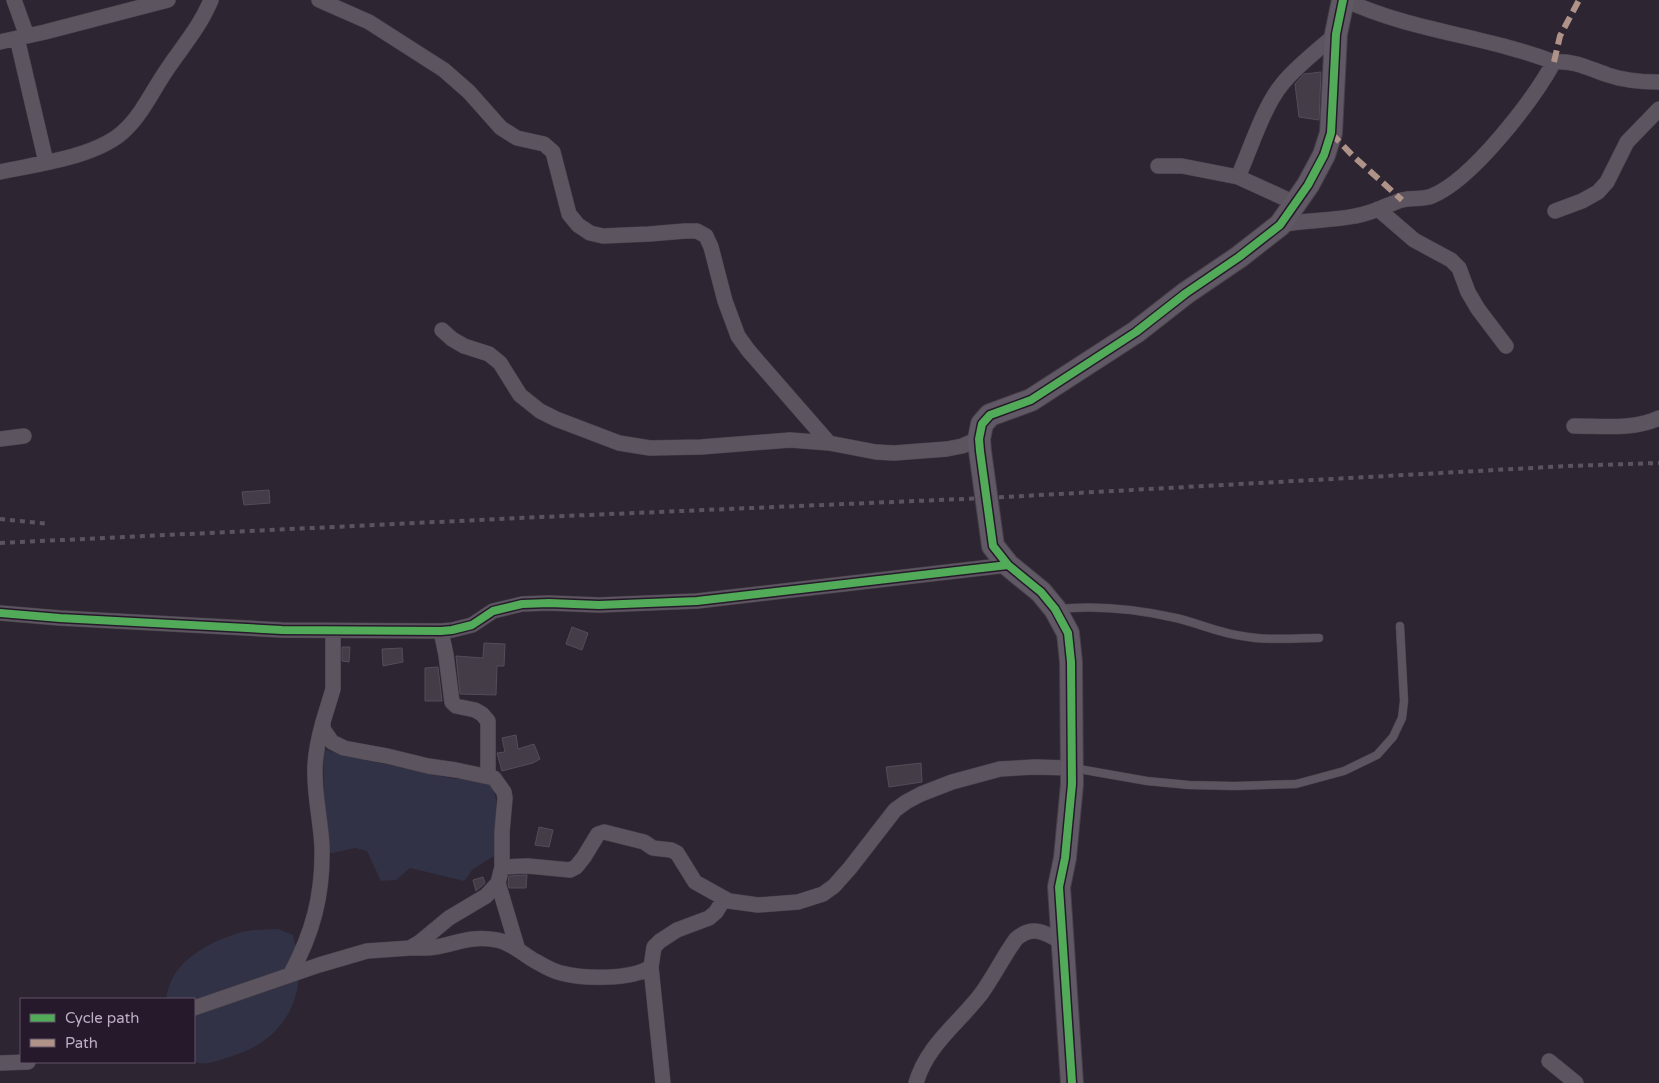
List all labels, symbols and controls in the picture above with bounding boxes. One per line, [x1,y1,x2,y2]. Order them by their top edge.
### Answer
legend [20,998,195,1063]
text: Cycle path [65,1009,139,1027]
text: Path [65,1034,98,1052]

